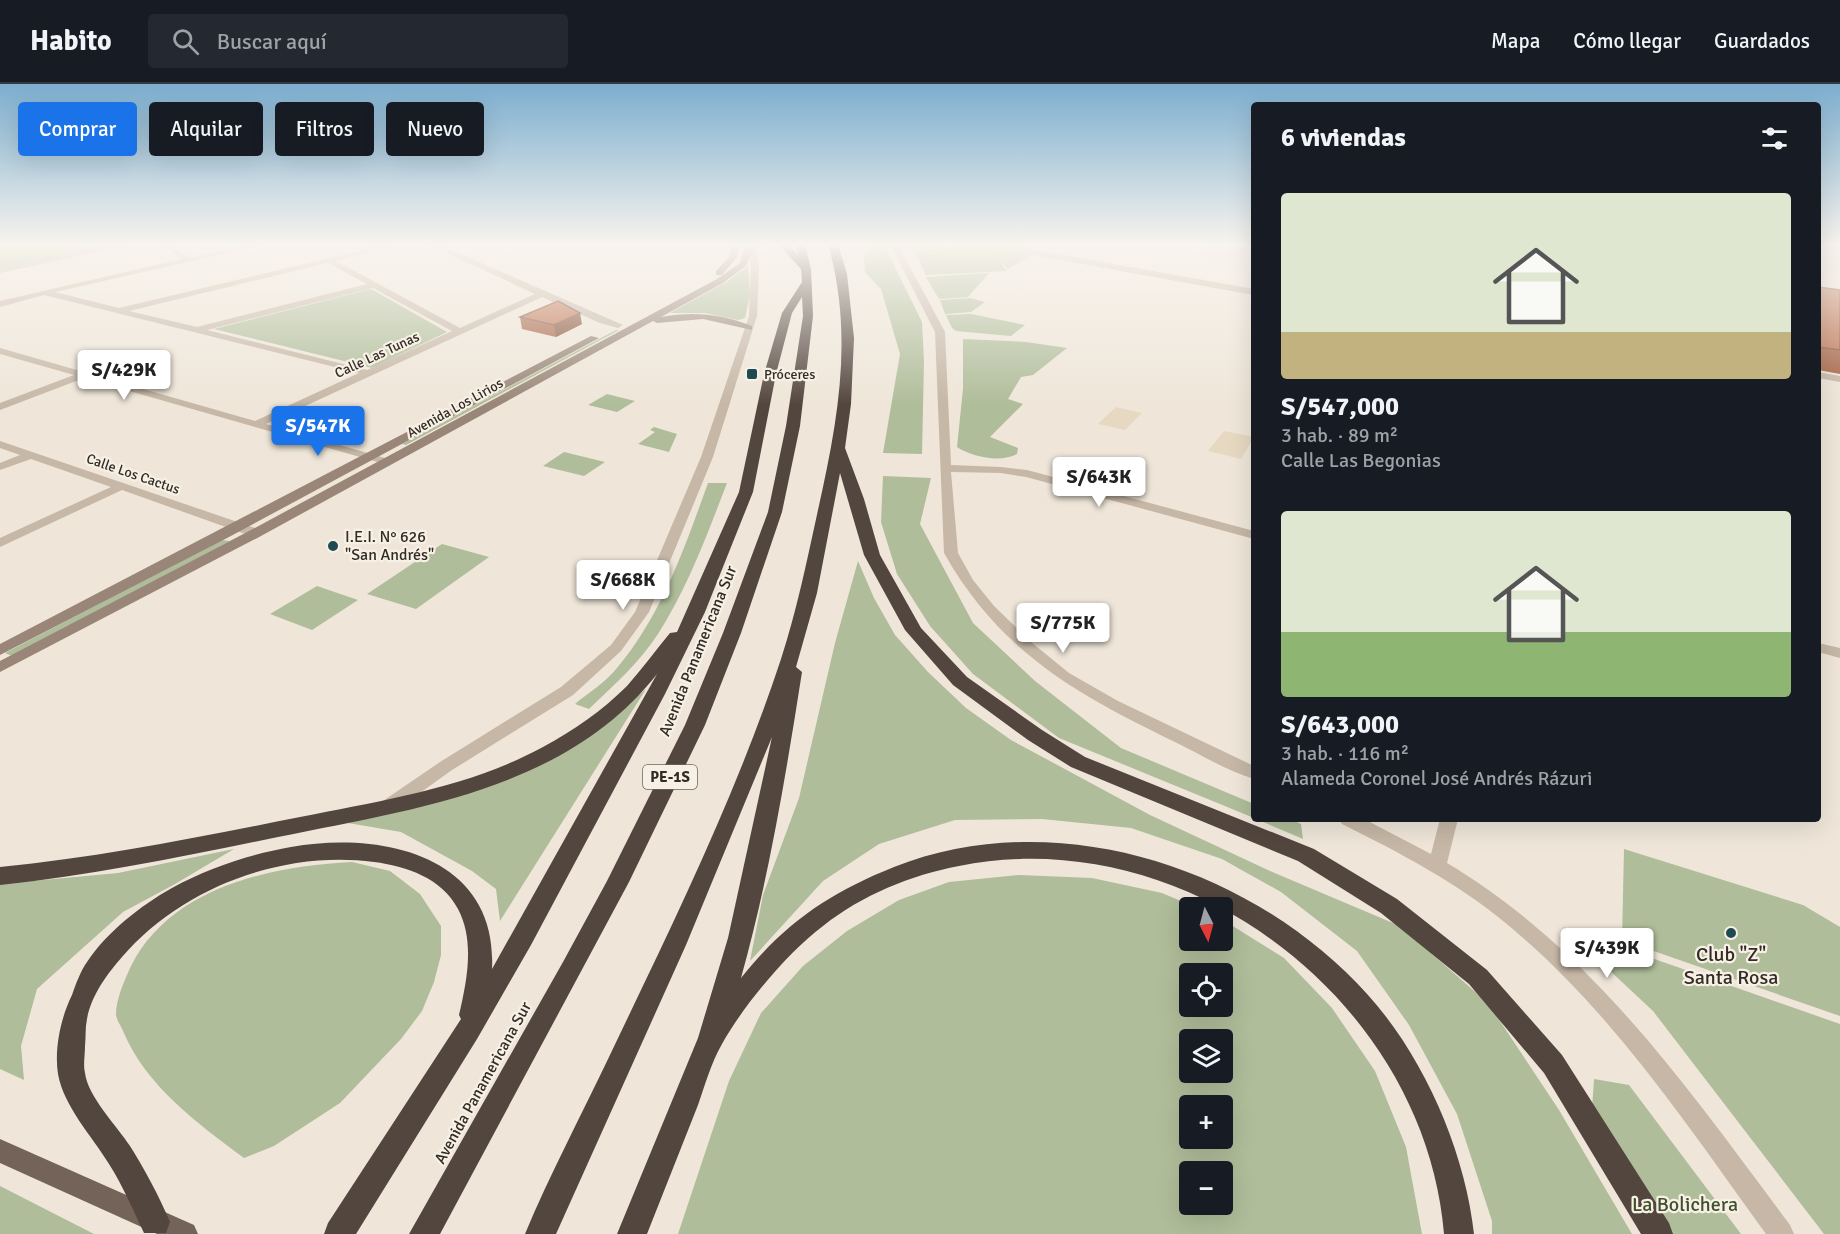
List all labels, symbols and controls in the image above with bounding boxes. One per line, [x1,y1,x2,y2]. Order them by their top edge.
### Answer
search box [148,14,568,68]
text: Habito [30,24,112,58]
icon: search [169,25,202,58]
text: Buscar aquí [217,28,327,55]
text: Mapa [1491,28,1540,54]
text: Cómo llegar [1573,28,1681,54]
text: Guardados [1714,28,1810,54]
chip: Comprar [18,102,137,156]
chip: Alquilar [149,102,263,156]
chip: Filtros [275,102,374,156]
chip: Nuevo [386,102,484,156]
text: 6 viviendas [1281,122,1406,154]
icon: filters [1758,122,1791,155]
icon: home [1482,232,1590,340]
street label: Calle Las Tunas [332,328,422,382]
pin: S/429K [75,350,173,401]
text: S/429K [92,357,156,382]
place label: Próceres [764,366,815,383]
marker: Próceres [745,367,759,381]
street label: Avenida Los Lirios [404,375,506,441]
text: S/547,000 [1281,391,1399,423]
pin: S/547K [269,406,367,457]
text: S/547K [286,413,350,438]
text: 3 hab. · 89 m² [1281,423,1398,448]
text: Calle Las Begonias [1281,448,1441,473]
street label: Calle Los Cactus [84,450,182,498]
pin: S/643K [1050,457,1148,508]
text: S/643K [1067,464,1131,489]
place label: I.E.I. N° 626 "San Andrés" [345,527,434,565]
marker: I.E.I. N° 626 "San Andrés" [326,539,340,553]
icon: home [1482,550,1590,658]
pin: S/668K [574,560,672,611]
street label: Avenida Panamericana Sur [655,563,741,739]
text: S/668K [591,567,655,592]
pin: S/775K [1014,603,1112,654]
text: S/775K [1031,610,1095,635]
text: S/643,000 [1281,709,1399,741]
text: 3 hab. · 116 m² [1281,741,1409,766]
road number: PE-1S [643,765,697,789]
text: Alameda Coronel José Andrés Rázuri [1281,766,1592,791]
north arrow [1179,897,1233,951]
map controls [1179,897,1233,1215]
marker: Club "Z" Santa Rosa [1724,926,1738,940]
pin: S/439K [1558,928,1656,979]
text: S/439K [1575,935,1639,960]
place label: Club "Z" Santa Rosa [1684,942,1778,990]
button: locate [1179,963,1233,1017]
street label: Avenida Panamericana Sur [430,998,536,1168]
button: layers [1179,1029,1233,1083]
button: + [1179,1095,1233,1149]
button: − [1179,1161,1233,1215]
park label: La Bolichera [1632,1192,1738,1217]

